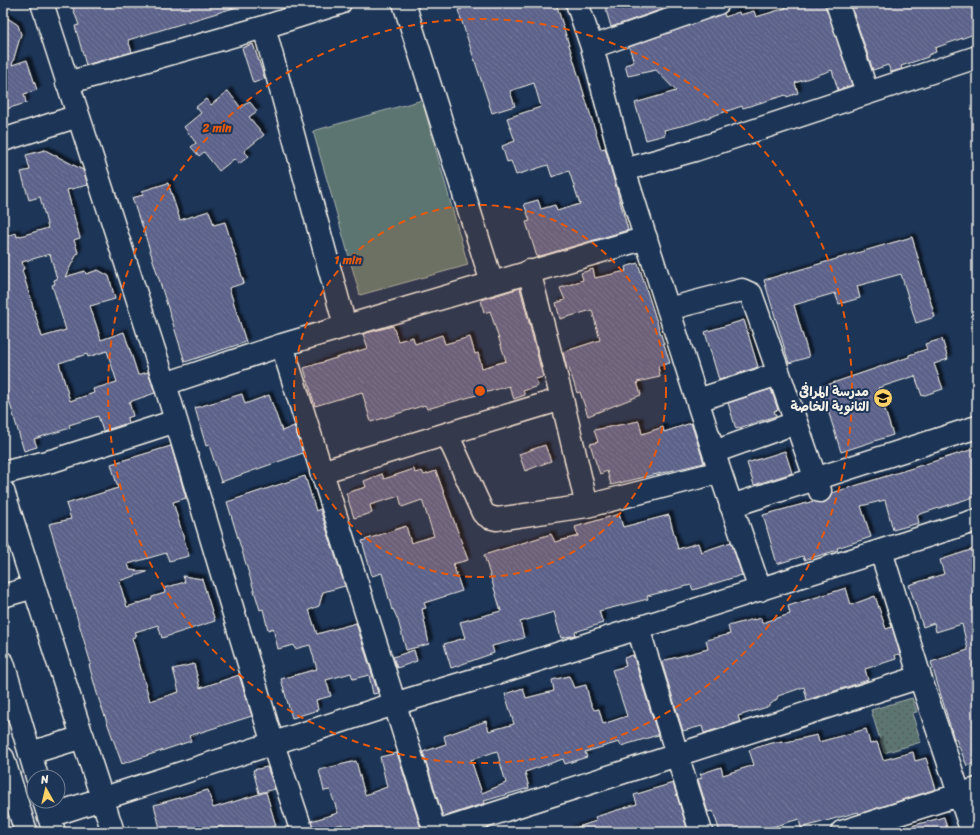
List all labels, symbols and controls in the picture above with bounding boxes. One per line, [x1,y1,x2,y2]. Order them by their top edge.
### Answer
text: 2 min [201,117,232,139]
text: 1 min [334,249,362,271]
place label: مدرسة المرافئ الثانوية الخاصة [791,380,869,418]
centre of rings [473,384,487,398]
school or university icon: مدرسة المرافئ الثانوية الخاصة [872,387,894,409]
north arrow [26,769,66,809]
text: N [39,770,50,790]

